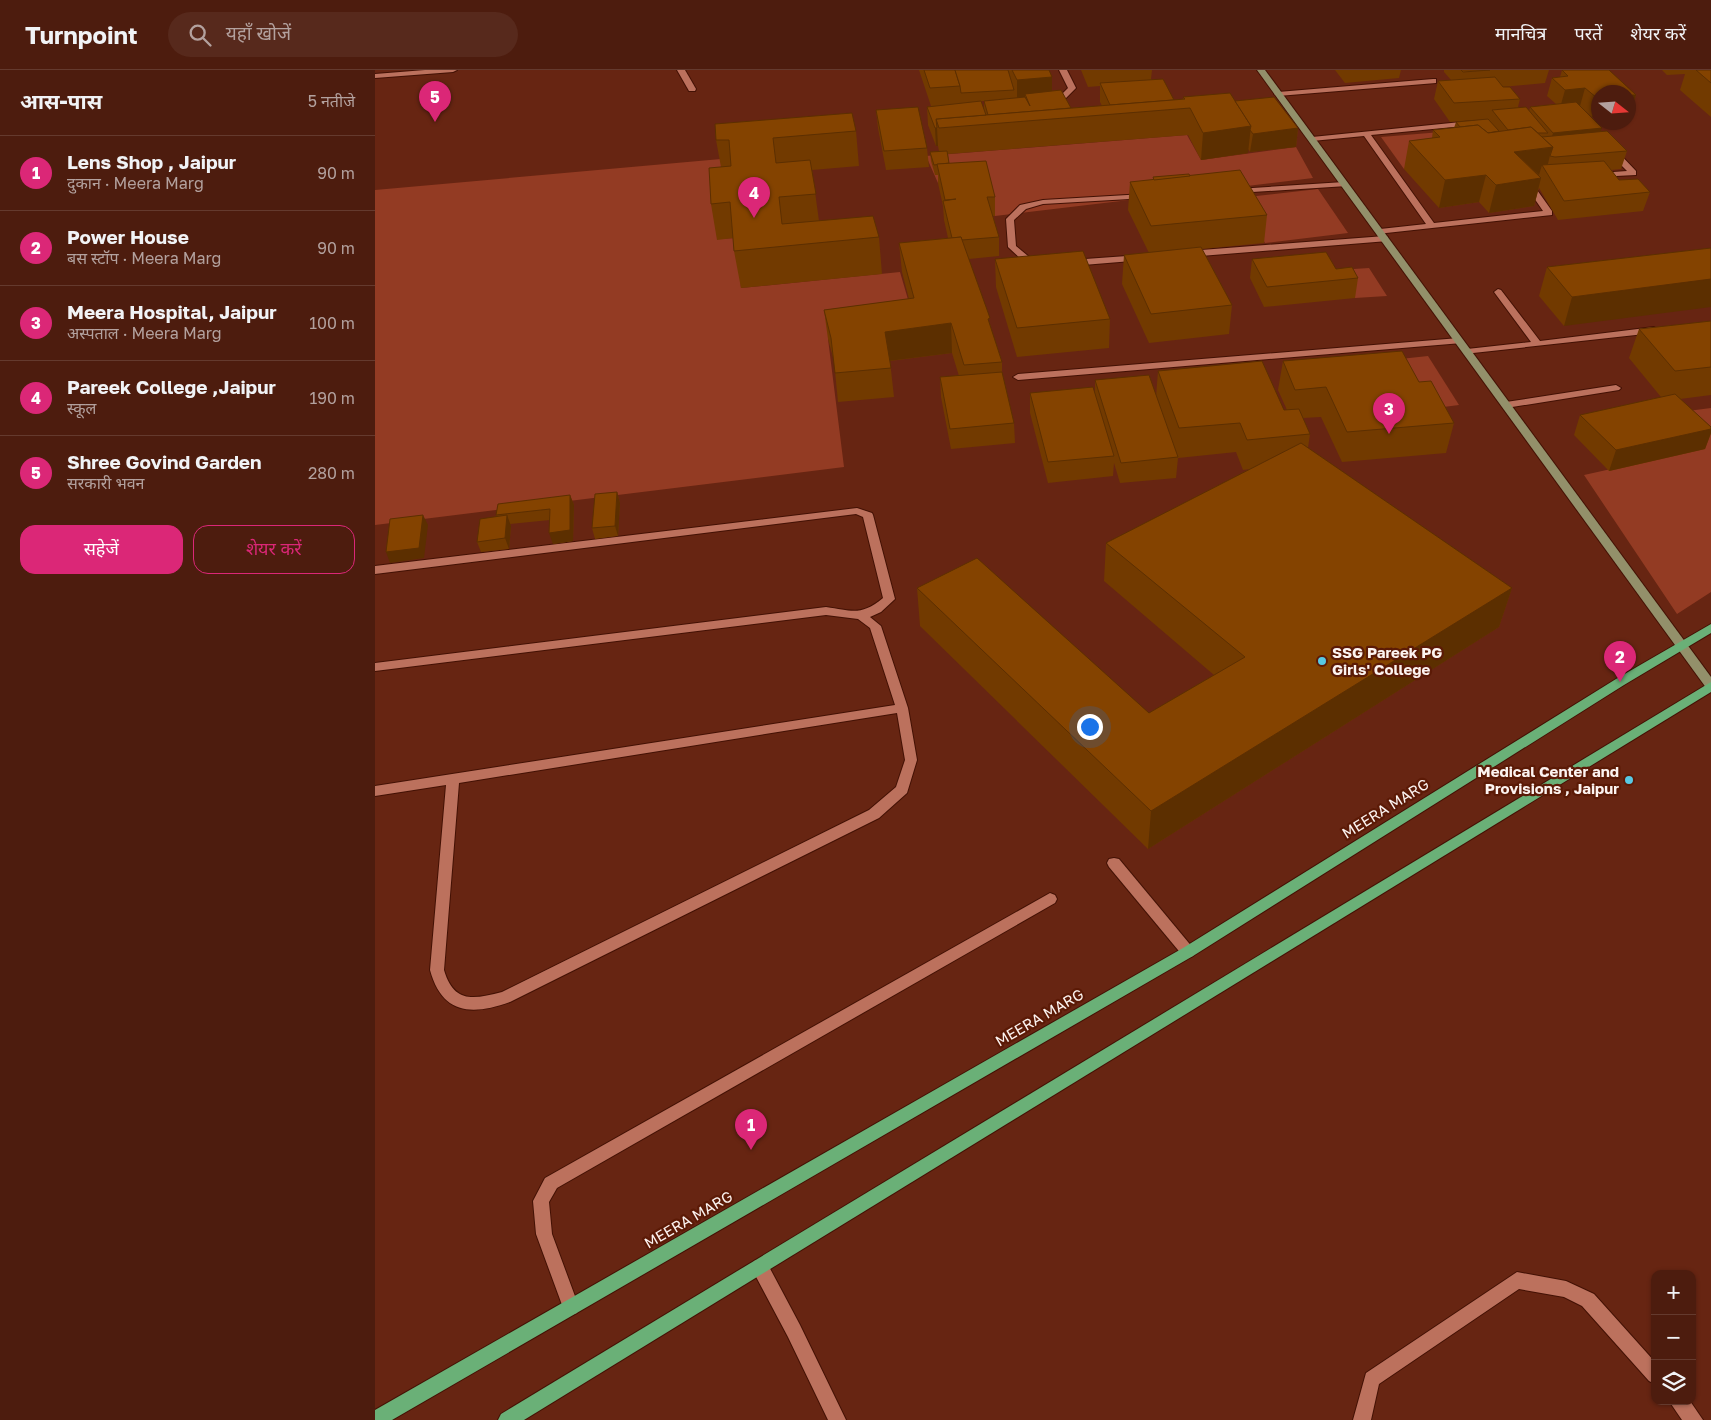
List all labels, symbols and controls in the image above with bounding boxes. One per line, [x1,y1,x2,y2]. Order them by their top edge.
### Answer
search box [168,12,518,57]
text: Turnpoint [25,20,138,49]
icon: search [186,21,214,49]
text: यहाँ खोजें [226,21,291,44]
text: मानचित्र [1495,22,1546,44]
text: परतें [1574,22,1602,44]
text: शेयर करें [1630,22,1686,44]
pin: 5 [419,81,451,122]
north arrow [1591,85,1636,130]
text: आस-पास [20,88,102,114]
text: 5 नतीजे [308,91,355,111]
text: Lens Shop , Jaipur [67,150,236,173]
text: 1 [32,163,40,183]
text: 90 m [317,163,355,183]
text: दुकान · Meera Marg [67,173,204,193]
pin: 4 [738,177,770,218]
text: Power House [67,225,189,248]
text: 2 [31,238,41,258]
text: 90 m [317,238,355,258]
text: बस स्टॉप · Meera Marg [67,248,221,268]
text: Meera Hospital, Jaipur [67,300,277,323]
text: 3 [31,313,41,333]
text: 100 m [309,313,355,333]
text: अस्पताल · Meera Marg [67,323,222,343]
text: Pareek College ,Jaipur [67,375,276,398]
text: 4 [31,388,41,408]
text: 190 m [309,388,355,408]
pin: 3 [1373,393,1405,434]
text: स्कूल [67,398,96,418]
text: Shree Govind Garden [67,450,262,473]
text: 5 [31,463,41,483]
text: 280 m [308,463,355,483]
text: सरकारी भवन [67,473,145,493]
button: सहेजें [20,525,183,574]
button: शेयर करें [193,525,355,574]
pin: 2 [1604,641,1636,682]
place label: SSG Pareek PG Girls' College [1332,643,1442,678]
marker: SSG Pareek PG Girls' College [1316,655,1328,667]
your location [1077,714,1103,740]
place label: Medical Center and Provisions , Jaipur [1477,762,1619,797]
street label: MEERA MARG [1338,774,1432,842]
marker: Medical Center and Provisions , Jaipur [1623,774,1635,786]
street label: MEERA MARG [992,984,1086,1050]
pin: 1 [735,1109,767,1150]
street label: MEERA MARG [641,1186,735,1252]
map controls [1651,1270,1696,1405]
button: + [1651,1270,1696,1315]
button: − [1651,1315,1696,1360]
button: layers [1651,1360,1696,1405]

